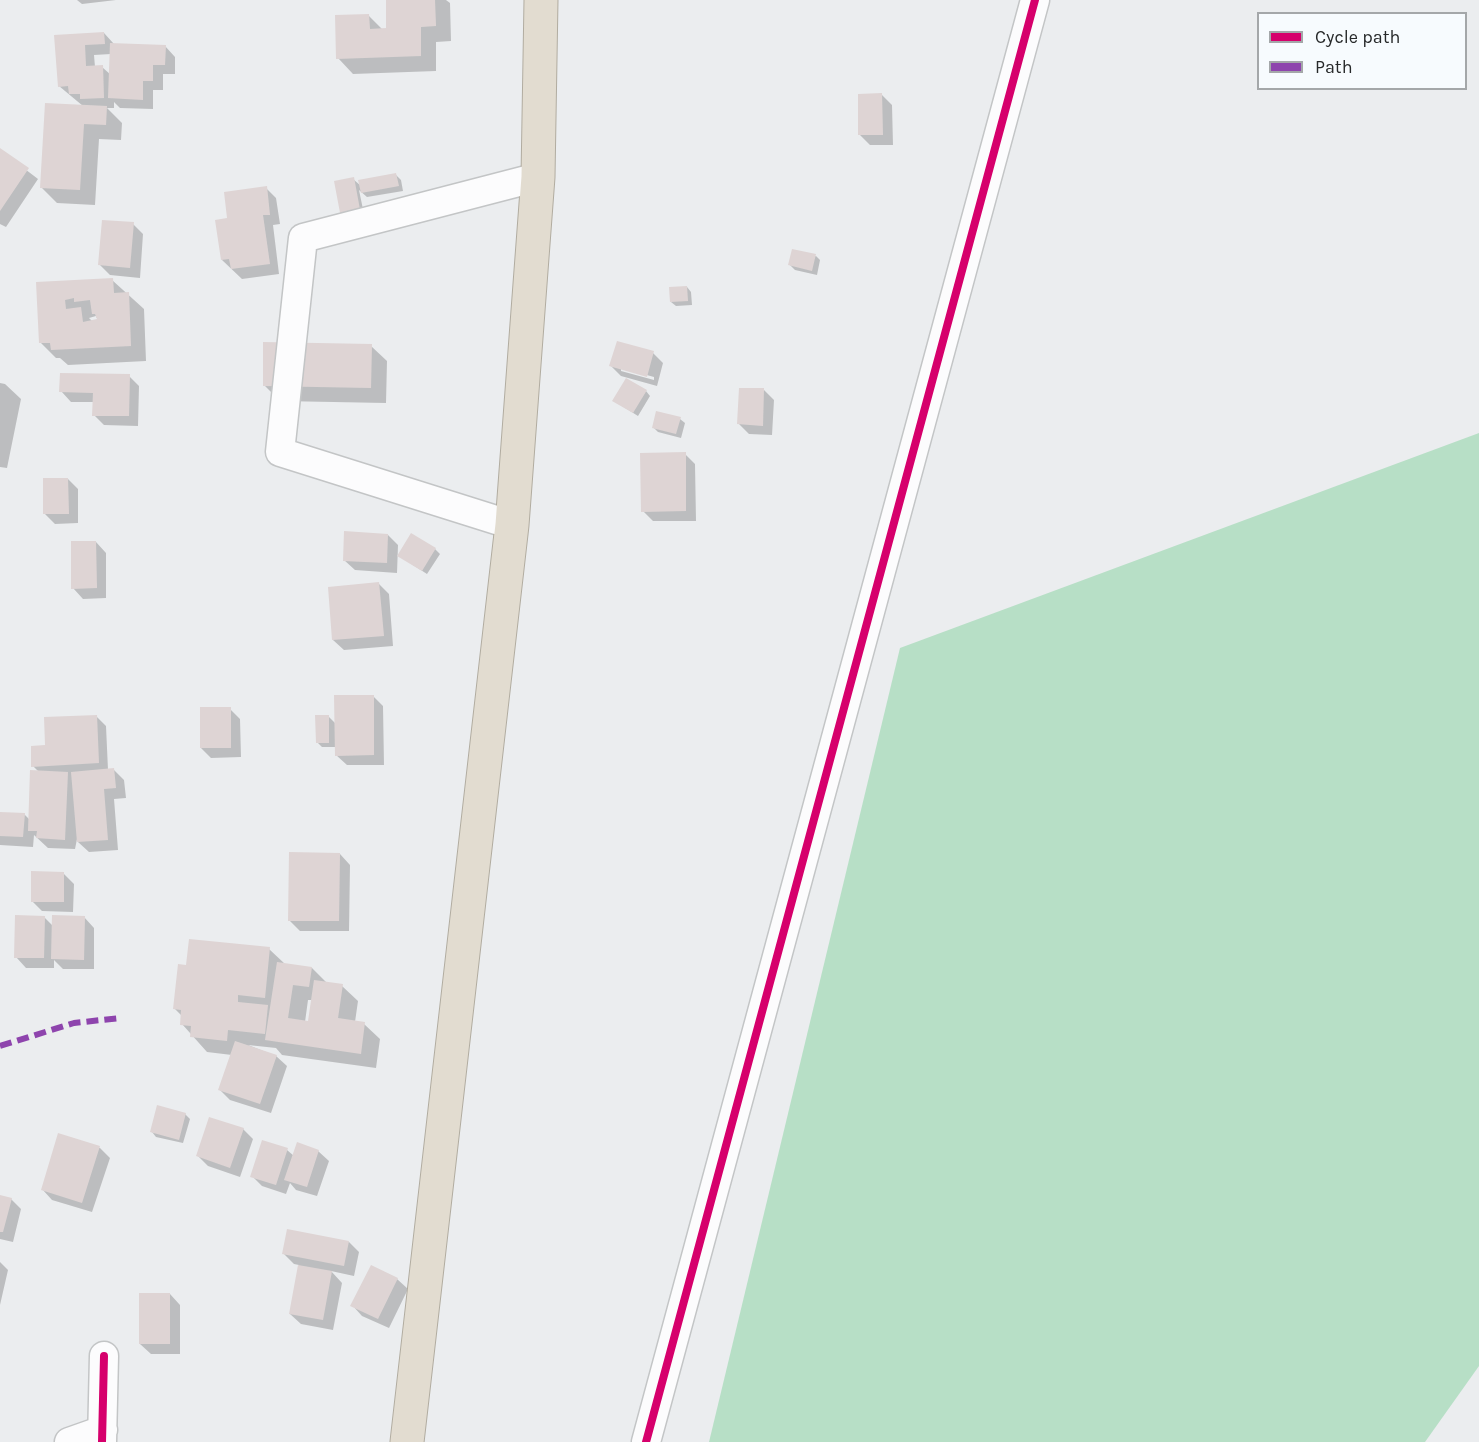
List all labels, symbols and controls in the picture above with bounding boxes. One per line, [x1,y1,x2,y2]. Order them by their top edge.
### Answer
legend [1257,12,1467,90]
text: Cycle path [1315,26,1400,48]
text: Path [1315,56,1353,78]

